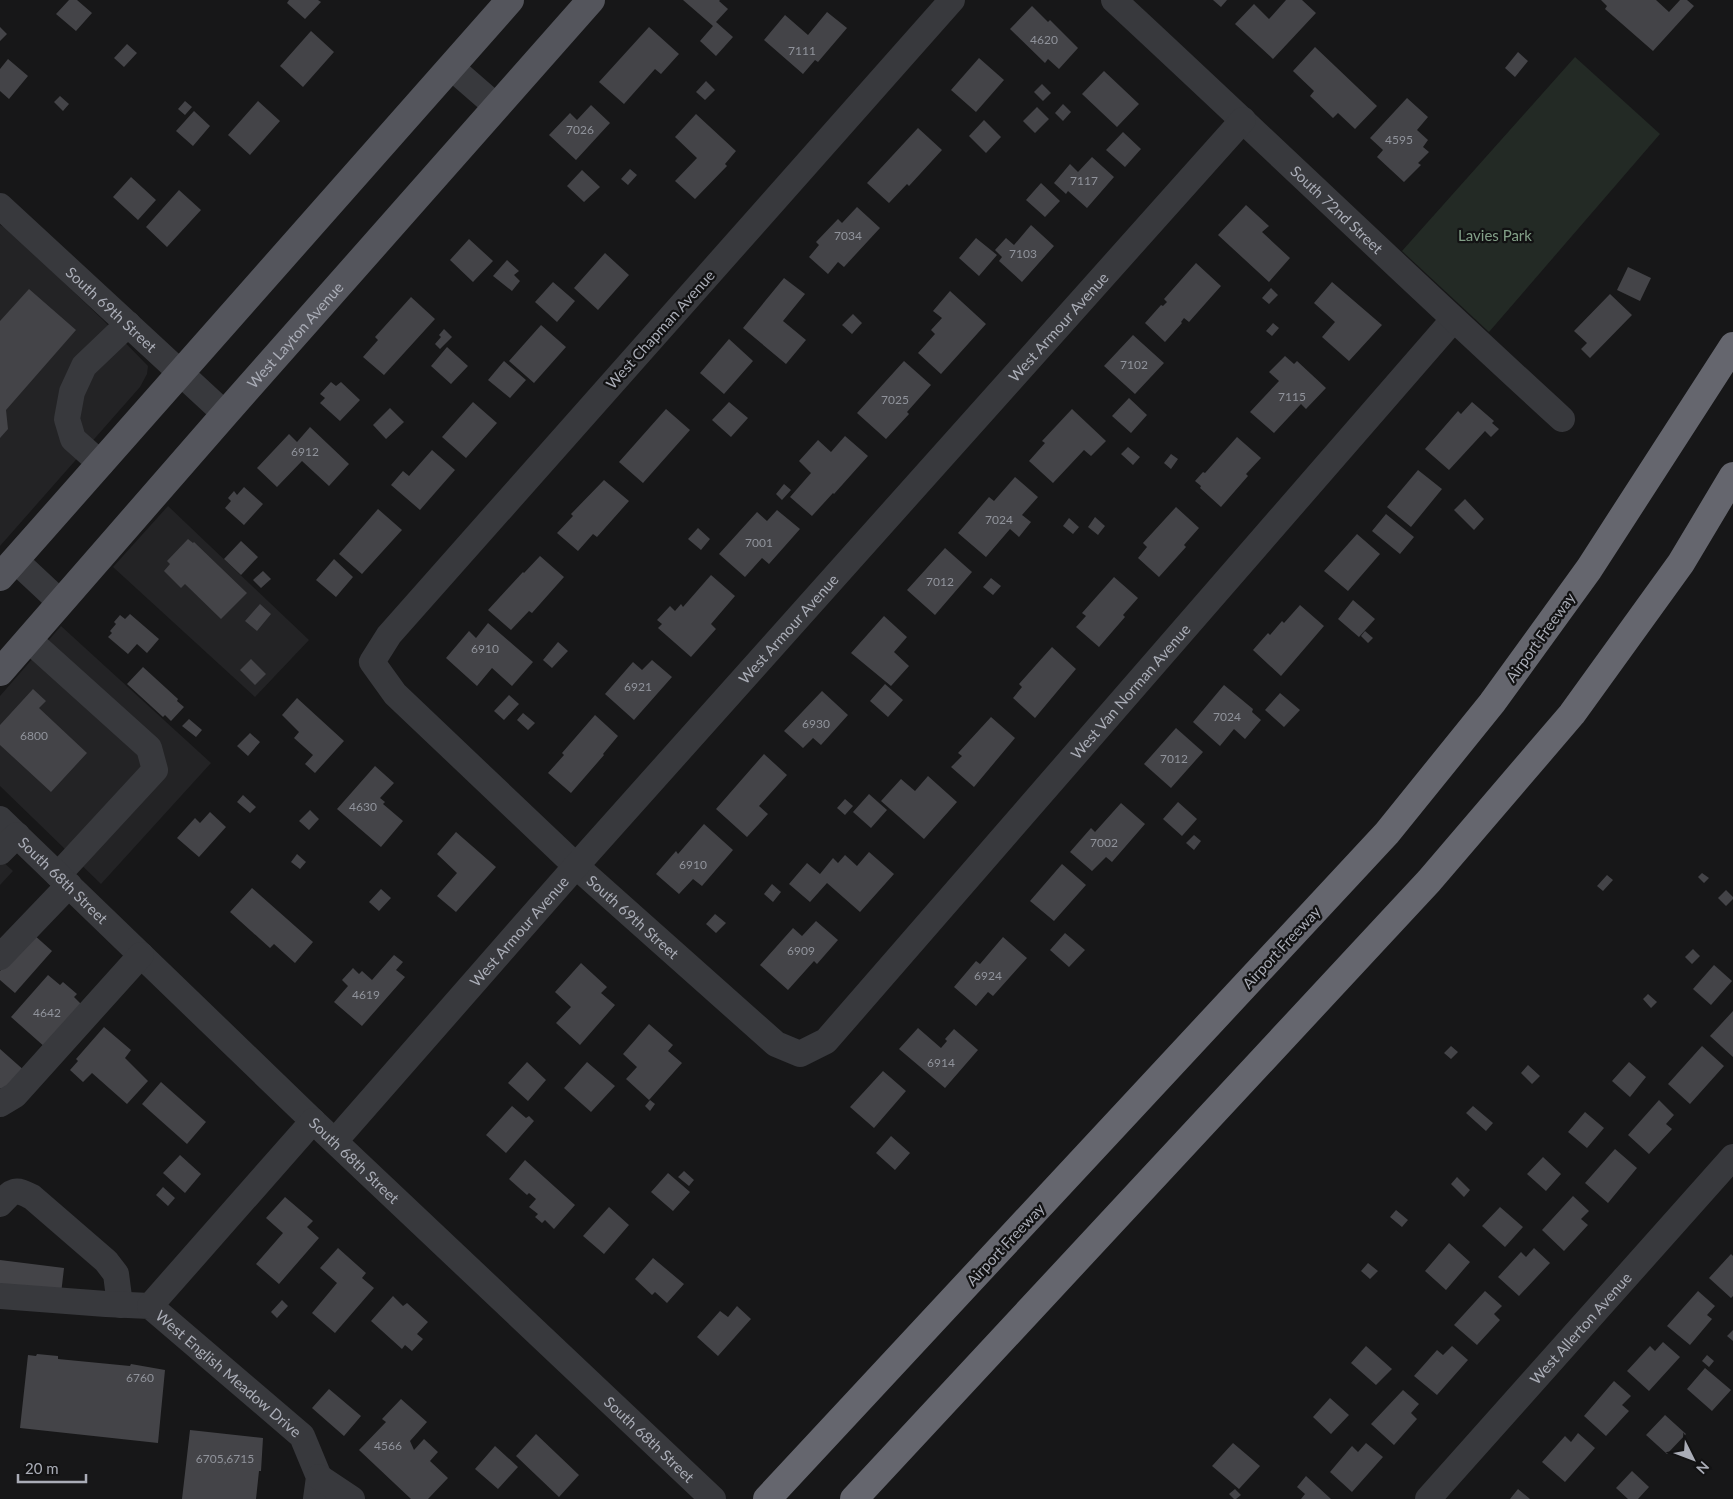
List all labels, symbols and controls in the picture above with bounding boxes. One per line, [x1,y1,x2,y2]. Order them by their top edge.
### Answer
house number: 4620 [1030,32,1058,47]
house number: 7111 [788,43,816,58]
house number: 7026 [566,122,594,137]
house number: 4595 [1385,132,1413,147]
street label: South 72nd Street [1287,162,1387,258]
house number: 7117 [1070,173,1098,188]
park label: Lavies Park [1458,226,1532,244]
house number: 7034 [834,228,862,243]
house number: 7103 [1009,246,1037,261]
street label: South 69th Street [62,263,161,356]
street label: West Chapman Avenue [602,266,718,392]
street label: West Armour Avenue [1004,268,1112,385]
street label: West Layton Avenue [243,278,347,392]
house number: 7102 [1120,357,1148,372]
house number: 7115 [1278,389,1306,404]
house number: 7025 [881,392,909,407]
house number: 6912 [291,444,319,459]
house number: 7024 [985,512,1013,527]
house number: 7001 [745,535,773,550]
street label: West Armour Avenue [735,570,842,687]
house number: 7012 [926,574,954,589]
street label: Airport Freeway [1501,589,1579,685]
street label: West Van Norman Avenue [1067,620,1194,762]
house number: 6910 [471,641,499,656]
house number: 6921 [624,679,652,694]
house number: 7024 [1213,709,1241,724]
house number: 6930 [802,716,830,731]
house number: 6800 [20,728,48,743]
house number: 7012 [1160,751,1188,766]
house number: 4630 [349,799,377,814]
street label: South 68th Street [15,833,112,928]
house number: 7002 [1090,835,1118,850]
house number: 6910 [679,857,707,872]
street label: South 69th Street [583,871,683,963]
street label: West Armour Avenue [466,872,572,990]
street label: Airport Freeway [1238,902,1324,992]
house number: 6909 [787,943,815,958]
house number: 6924 [974,968,1002,983]
house number: 4619 [352,987,380,1002]
house number: 4642 [33,1005,61,1020]
house number: 6914 [927,1055,955,1070]
street label: South 68th Street [306,1113,404,1207]
street label: Airport Freeway [962,1199,1048,1289]
street label: West Allerton Avenue [1526,1268,1635,1388]
street label: West English Meadow Drive [152,1306,305,1441]
house number: 6760 [126,1370,154,1385]
street label: South 68th Street [601,1392,699,1486]
north arrow [1668,1434,1718,1484]
house number: 4566 [374,1438,402,1453]
house number: 6705,6715 [196,1451,254,1466]
scale bar [18,1452,85,1484]
text: N [1693,1458,1713,1478]
text: 20 m [25,1459,59,1477]

